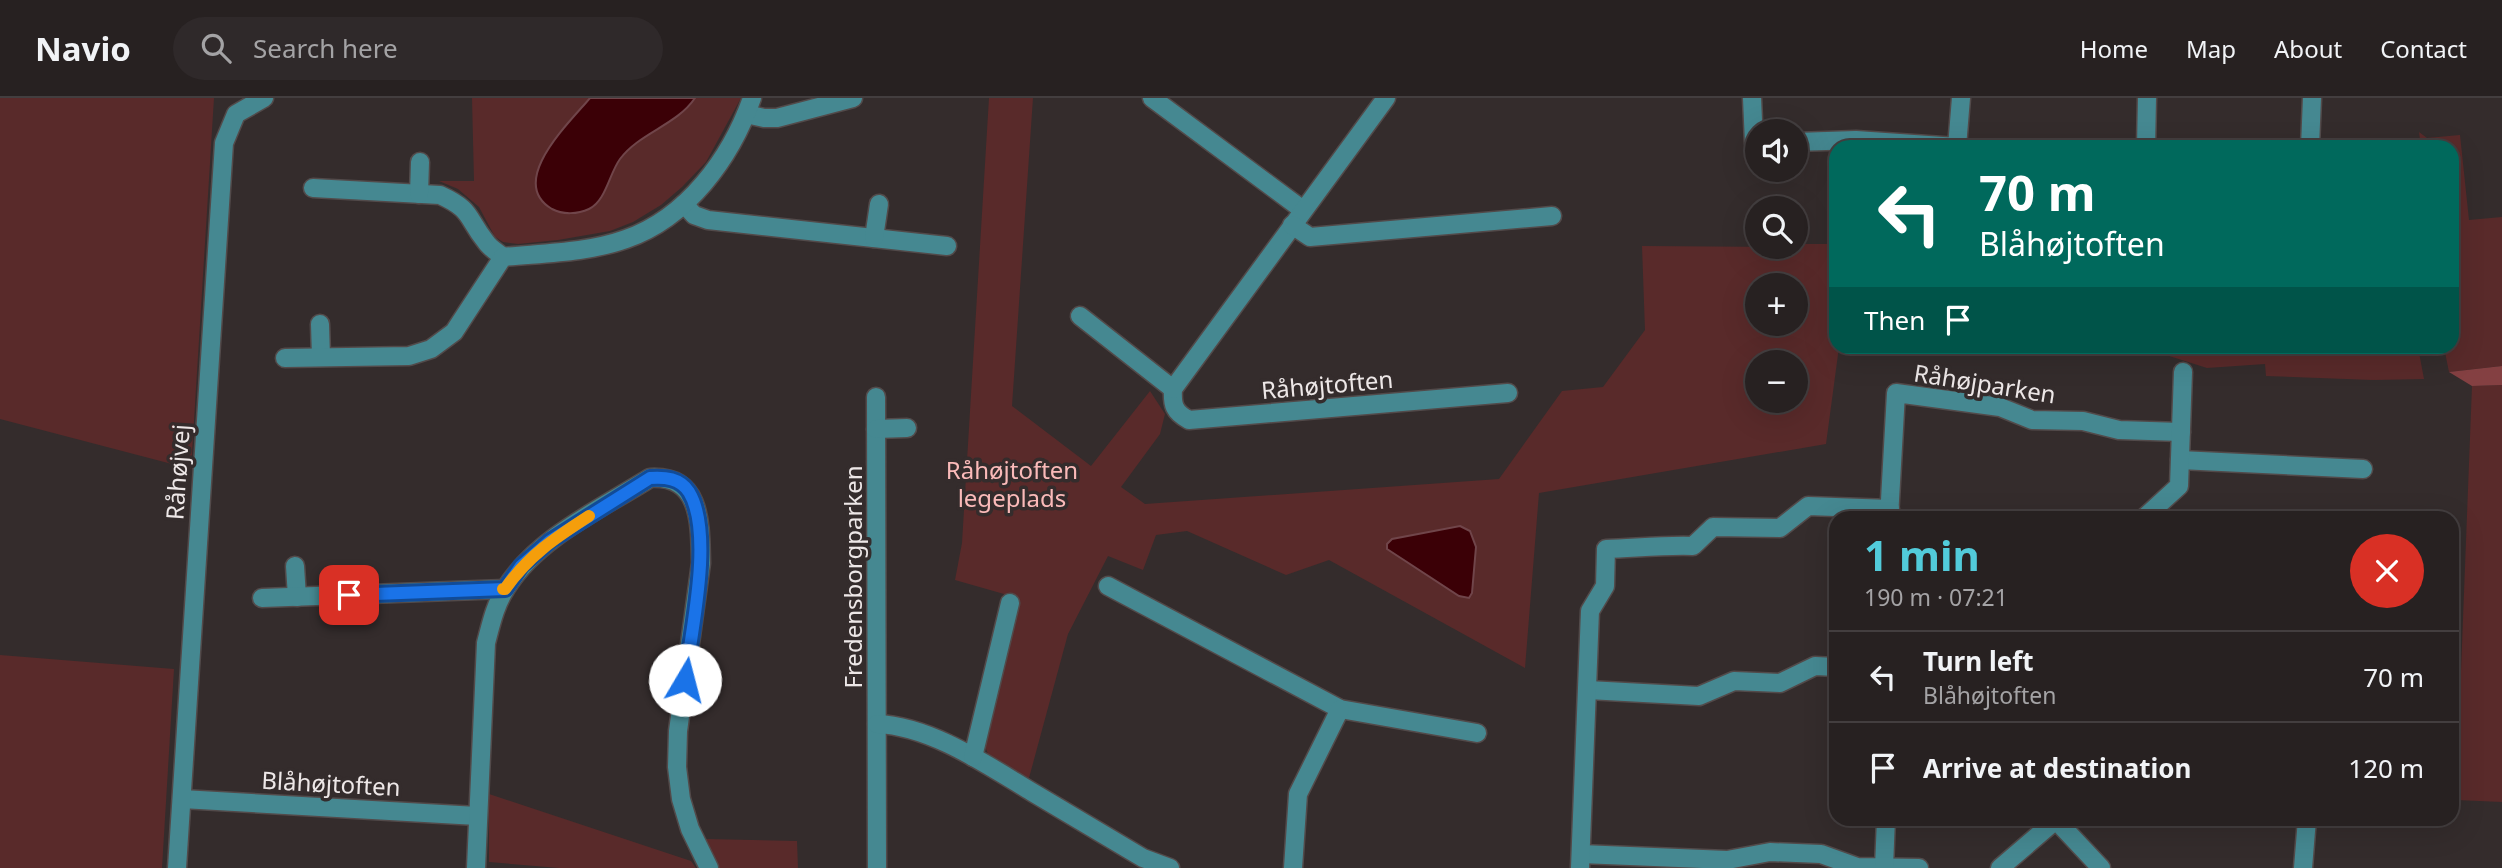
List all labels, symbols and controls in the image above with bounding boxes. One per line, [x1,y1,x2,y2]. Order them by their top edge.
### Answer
search box [173,17,663,80]
text: Navio [35,26,131,71]
icon: search [197,29,235,67]
text: Search here [253,30,398,66]
text: Home [2080,32,2148,65]
text: Map [2186,32,2236,65]
text: About [2274,32,2342,65]
text: Contact [2380,32,2467,65]
map controls [1745,119,1808,413]
button: sound [1745,119,1808,182]
text: 70 m [1979,159,2096,225]
icon: left [1864,168,1955,259]
button: search [1745,196,1808,259]
text: Blåhøjtoften [1979,222,2165,265]
button: + [1745,273,1808,336]
icon: arrive [1939,301,1977,339]
text: Then [1864,302,1925,338]
button: − [1745,350,1808,413]
street label: Råhøjparken [1912,355,2058,411]
street label: Råhøjtoften [1260,362,1394,406]
street label: Råhøjvej [157,423,197,521]
park label: Råhøjtoften legeplads [946,453,1078,514]
street label: Fredensborgparken [836,465,869,689]
text: 1 min [1864,526,1980,583]
button: close [2350,534,2424,608]
pin [319,565,379,625]
icon: arrive [330,576,368,614]
text: 190 m · 07:21 [1864,581,2008,613]
position arrow [648,643,722,717]
text: Turn left [1923,643,2034,679]
icon: left [1864,658,1902,696]
text: 70 m [2363,659,2424,695]
text: Blåhøjtoften [1923,679,2056,711]
icon: arrive [1864,749,1902,787]
text: Arrive at destination [1923,750,2192,786]
text: 120 m [2348,750,2424,786]
street label: Blåhøjtoften [261,763,401,803]

